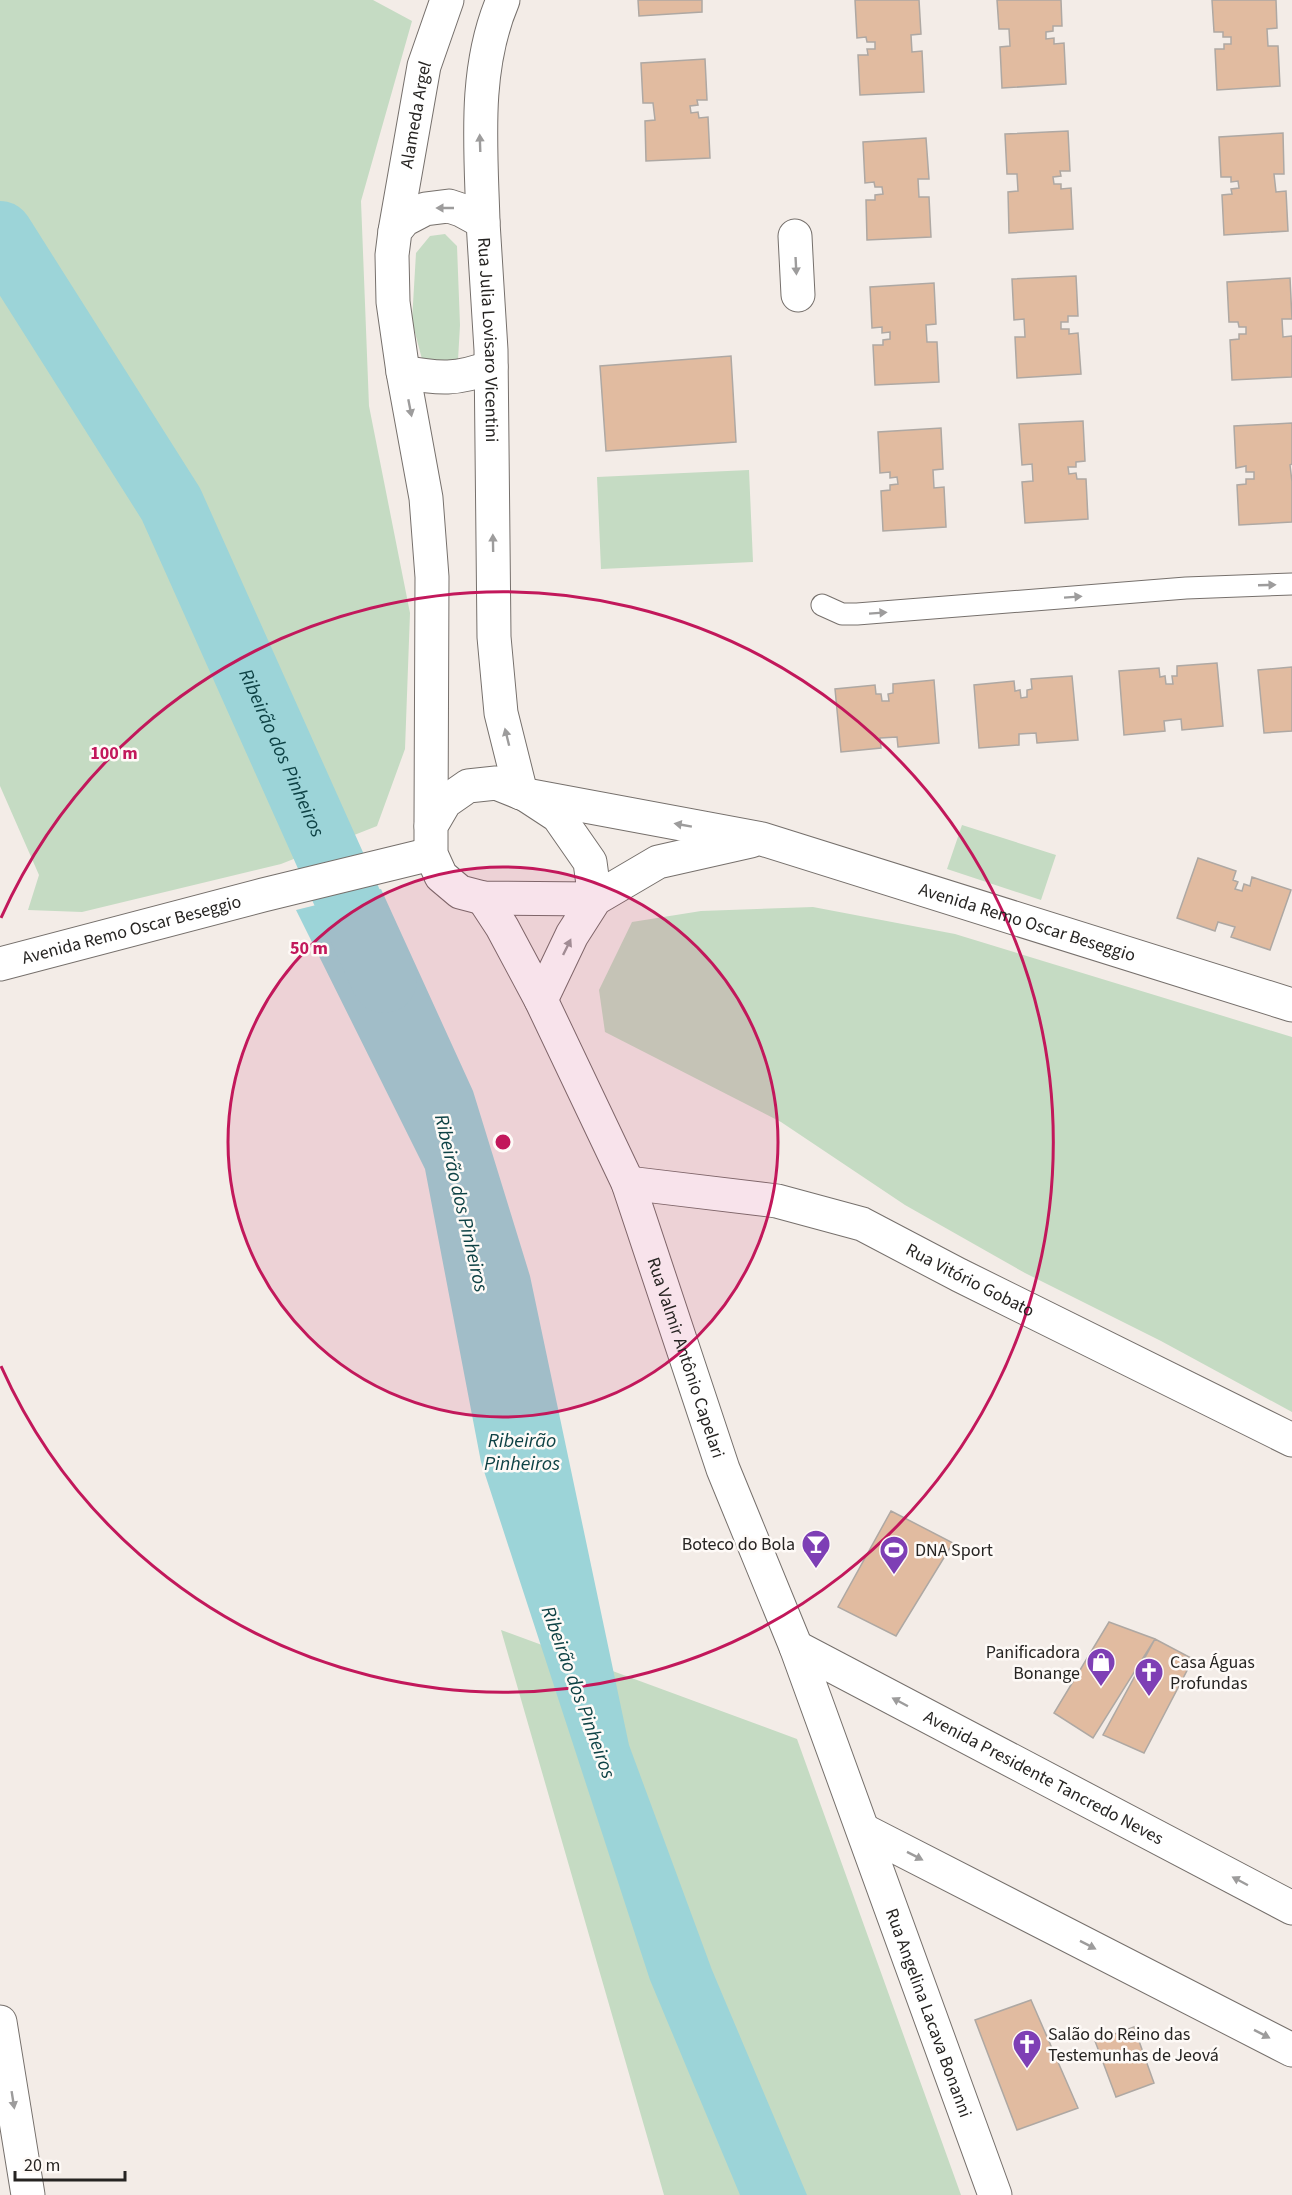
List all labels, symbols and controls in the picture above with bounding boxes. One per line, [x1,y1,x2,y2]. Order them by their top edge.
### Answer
street label: Alameda Argel [394,58,438,170]
one-way arrow [476,133,485,152]
one-way arrow [435,203,454,213]
street label: Rua Julia Lovisaro Vicentini [471,237,504,442]
one-way arrow [792,256,801,275]
one-way arrow [406,399,415,418]
one-way arrow [488,533,498,552]
one-way arrow [1258,581,1277,590]
one-way arrow [1063,592,1082,602]
one-way arrow [869,608,888,617]
water label: Ribeirão dos Pinheiros [231,664,331,842]
one-way arrow [501,727,511,746]
text: 100 m [90,741,138,766]
one-way arrow [674,820,693,829]
street label: Avenida Remo Oscar Beseggio [916,877,1139,968]
street label: Avenida Remo Oscar Beseggio [19,889,244,971]
text: 50 m [290,936,328,961]
one-way arrow [562,938,571,955]
water label: Ribeirão dos Pinheiros [427,1112,495,1295]
centre of rings [493,1132,513,1152]
street label: Rua Vitório Gobato [901,1237,1039,1323]
street label: Rua Valmir Antônio Capelari [641,1254,730,1461]
water label: Ribeirão Pinheiros [484,1427,560,1478]
bar icon: Boteco do Bola [800,1528,832,1570]
place label: Boteco do Bola [682,1532,795,1557]
sports icon: DNA Sport [878,1534,910,1576]
place label: DNA Sport [915,1538,993,1563]
water label: Ribeirão dos Pinheiros [534,1602,622,1782]
place label: Panificadora Bonange [986,1640,1080,1686]
shop icon: Panificadora Bonange [1085,1646,1117,1688]
place label: Casa Águas Profundas [1170,1650,1255,1696]
church icon: Casa Águas Profundas [1133,1656,1165,1698]
one-way arrow [892,1697,909,1707]
street label: Avenida Presidente Tancredo Neves [919,1704,1168,1851]
one-way arrow [906,1851,923,1861]
one-way arrow [1231,1876,1248,1886]
street label: Rua Angelina Lacava Bonanni [879,1905,978,2121]
one-way arrow [1080,1940,1097,1949]
place label: Salão do Reino das Testemunhas de Jeová [1048,2022,1219,2068]
church icon: Salão do Reino das Testemunhas de Jeová [1011,2028,1043,2070]
one-way arrow [1253,2029,1270,2039]
one-way arrow [8,2091,17,2110]
scale bar [15,2144,124,2182]
text: 20 m [24,2153,60,2178]

